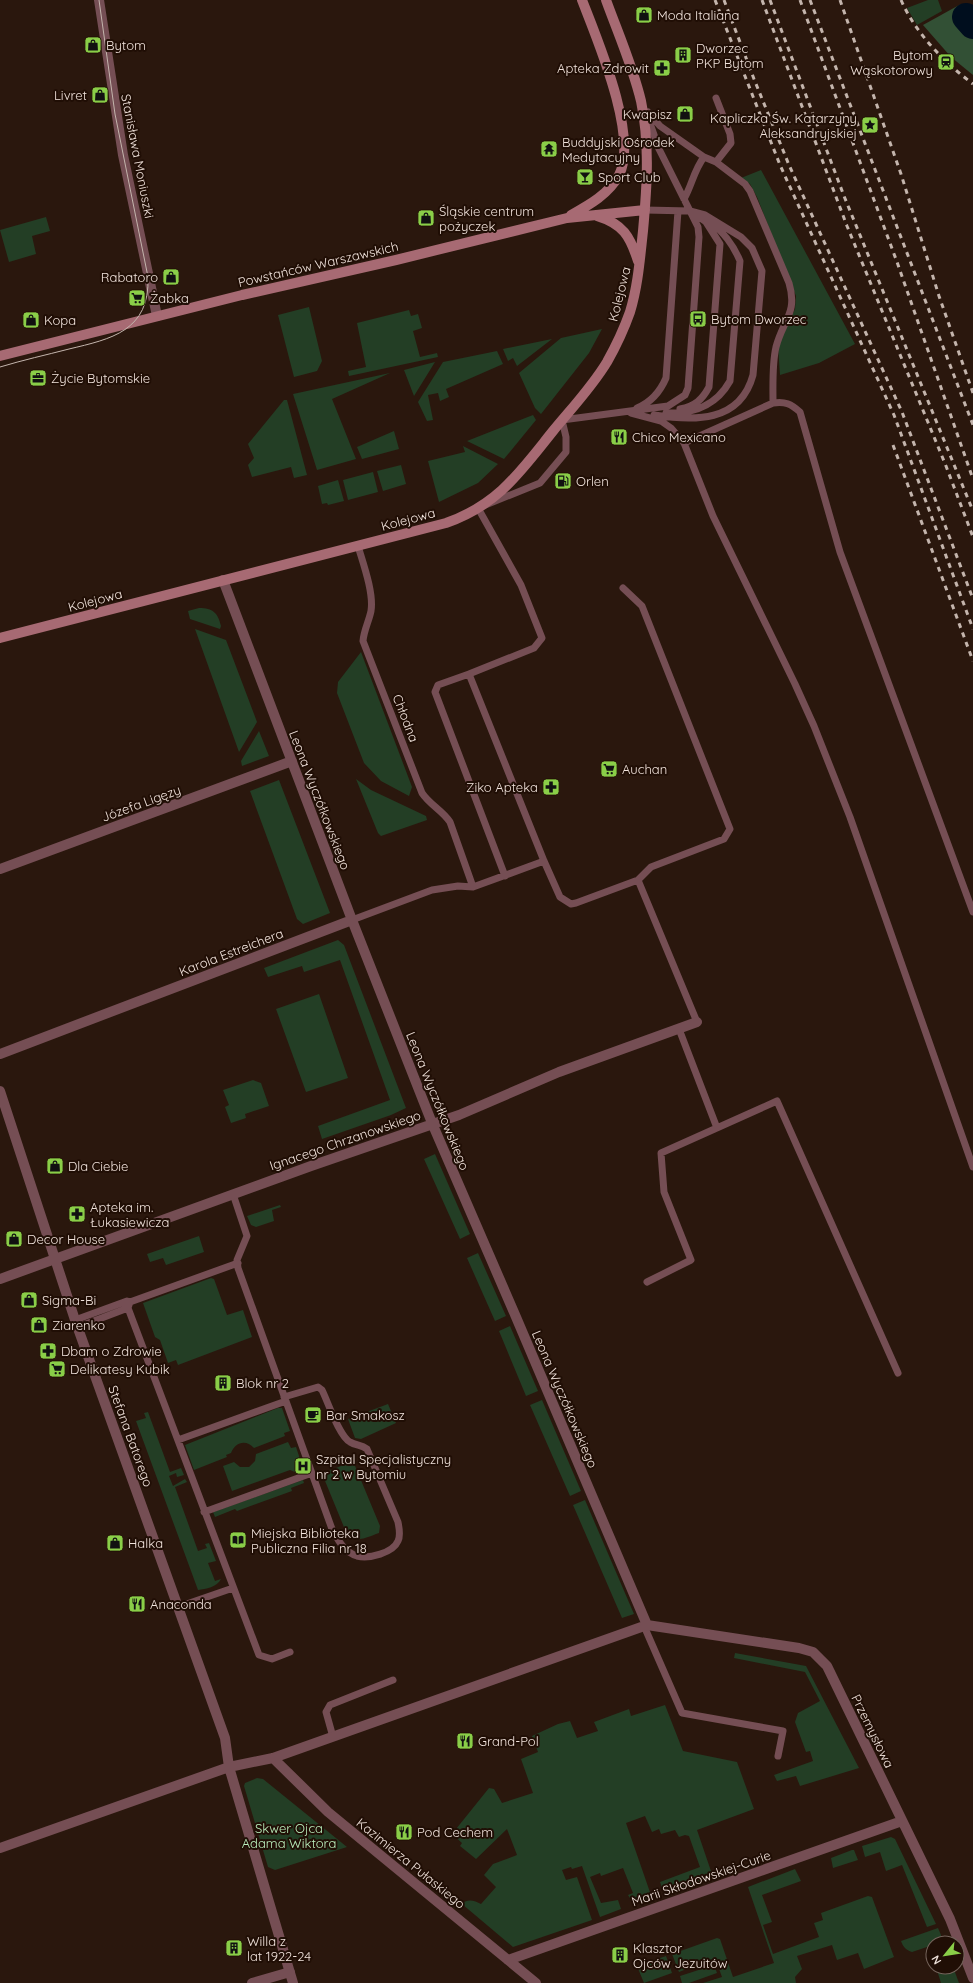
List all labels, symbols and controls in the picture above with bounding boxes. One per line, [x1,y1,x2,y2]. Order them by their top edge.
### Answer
shop icon: Moda Italiana [634,5,654,25]
place label: Moda Italiana [657,7,740,23]
shop icon: Bytom [83,35,103,55]
place label: Bytom [106,37,146,53]
place label: Dworzec PKP Bytom [696,40,764,71]
building icon: Dworzec PKP Bytom [673,45,693,65]
place label: Bytom Wąskotorowy [850,47,933,78]
station icon: Bytom Wąskotorowy [936,52,956,72]
pharmacy icon: Apteka Zdrowit [652,58,672,78]
place label: Apteka Zdrowit [557,60,649,76]
shop icon: Livret [90,85,110,105]
place label: Livret [54,87,87,103]
street label: Stanisława Moniuszki [118,92,158,220]
shop icon: Kwapisz [675,104,695,124]
place label: Kwapisz [623,106,672,122]
place label: Kapliczka Św. Katarzyny Aleksandryjskiej [710,110,857,141]
place icon: Kapliczka Św. Katarzyny Aleksandryjskiej [860,115,880,135]
place label: Buddyjski Ośrodek Medytacyjny [562,134,675,165]
temple icon: Buddyjski Ośrodek Medytacyjny [539,139,559,159]
bar icon: Sport Club [575,167,595,187]
place label: Sport Club [598,169,661,185]
place label: Śląskie centrum pożyczek [439,203,534,234]
shop icon: Śląskie centrum pożyczek [416,208,436,228]
street label: Powstańców Warszawskich [236,238,400,290]
street label: Kolejowa [605,265,633,323]
shop icon: Rabatoro [161,267,181,287]
place label: Rabatoro [101,269,158,285]
supermarket icon: Żabka [127,288,147,308]
place label: Żabka [150,290,189,306]
bus stop icon: Bytom Dworzec [688,309,708,329]
shop icon: Kopa [21,310,41,330]
place label: Bytom Dworzec [711,311,807,327]
place label: Kopa [44,312,76,328]
office icon: Życie Bytomskie [28,368,48,388]
place label: Życie Bytomskie [51,370,150,386]
restaurant icon: Chico Mexicano [609,427,629,447]
place label: Chico Mexicano [632,429,726,445]
fuel station icon: Orlen [553,471,573,491]
place label: Orlen [576,473,609,489]
street label: Kolejowa [379,504,437,534]
street label: Kolejowa [66,585,124,615]
street label: Chłodna [390,692,422,744]
street label: Leona Wyczółkowskiego [286,728,354,872]
supermarket icon: Auchan [599,759,619,779]
place label: Auchan [622,761,667,777]
pharmacy icon: Ziko Apteka [541,777,561,797]
place label: Ziko Apteka [466,779,538,795]
street label: Józefa Ligęzy [99,781,183,825]
street label: Karola Estreichera [177,925,285,979]
street label: Leona Wyczółkowskiego [403,1029,473,1173]
street label: Ignacego Chrzanowskiego [267,1107,423,1173]
shop icon: Dla Ciebie [45,1156,65,1176]
place label: Dla Ciebie [68,1158,128,1174]
place label: Apteka im. Łukasiewicza [90,1199,169,1230]
pharmacy icon: Apteka im. Łukasiewicza [67,1204,87,1224]
shop icon: Decor House [4,1229,24,1249]
place label: Decor House [27,1231,105,1247]
shop icon: Sigma-Bi [19,1290,39,1310]
place label: Sigma-Bi [42,1292,96,1308]
shop icon: Ziarenko [29,1315,49,1335]
place label: Ziarenko [52,1317,105,1333]
street label: Leona Wyczółkowskiego [529,1328,601,1470]
pharmacy icon: Dbam o Zdrowie [38,1341,58,1361]
place label: Dbam o Zdrowie [61,1343,162,1359]
supermarket icon: Delikatesy Kubik [47,1359,67,1379]
place label: Delikatesy Kubik [70,1361,170,1377]
building icon: Blok nr 2 [213,1373,233,1393]
place label: Blok nr 2 [236,1375,289,1391]
street label: Stefana Batorego [105,1383,157,1489]
cafe icon: Bar Smakosz [303,1405,323,1425]
place label: Bar Smakosz [326,1407,405,1423]
place label: Szpital Specjalistyczny nr 2 w Bytomiu [316,1451,451,1482]
hospital icon: Szpital Specjalistyczny nr 2 w Bytomiu [293,1456,313,1476]
place label: Miejska Biblioteka Publiczna Filia nr 18 [251,1525,367,1556]
library icon: Miejska Biblioteka Publiczna Filia nr 18 [228,1530,248,1550]
shop icon: Halka [105,1533,125,1553]
place label: Halka [128,1535,163,1551]
restaurant icon: Anaconda [127,1594,147,1614]
place label: Anaconda [150,1596,212,1612]
street label: Przemysłowa [848,1692,898,1770]
restaurant icon: Grand-Pol [455,1731,475,1751]
place label: Grand-Pol [478,1733,539,1749]
street label: Kazimierza Pułaskiego [353,1814,469,1912]
park label: Skwer Ojca Adama Wiktora [242,1820,336,1851]
restaurant icon: Pod Cechem [394,1822,414,1842]
place label: Pod Cechem [417,1824,493,1840]
street label: Marii Skłodowskiej-Curie [629,1847,773,1909]
place label: Willa z lat 1922-24 [247,1933,311,1964]
north arrow [925,1935,965,1975]
building icon: Willa z lat 1922-24 [224,1938,244,1958]
place label: Klasztor Ojców Jezuitów [633,1940,728,1971]
building icon: Klasztor Ojców Jezuitów [610,1945,630,1965]
text: N [928,1953,944,1967]

